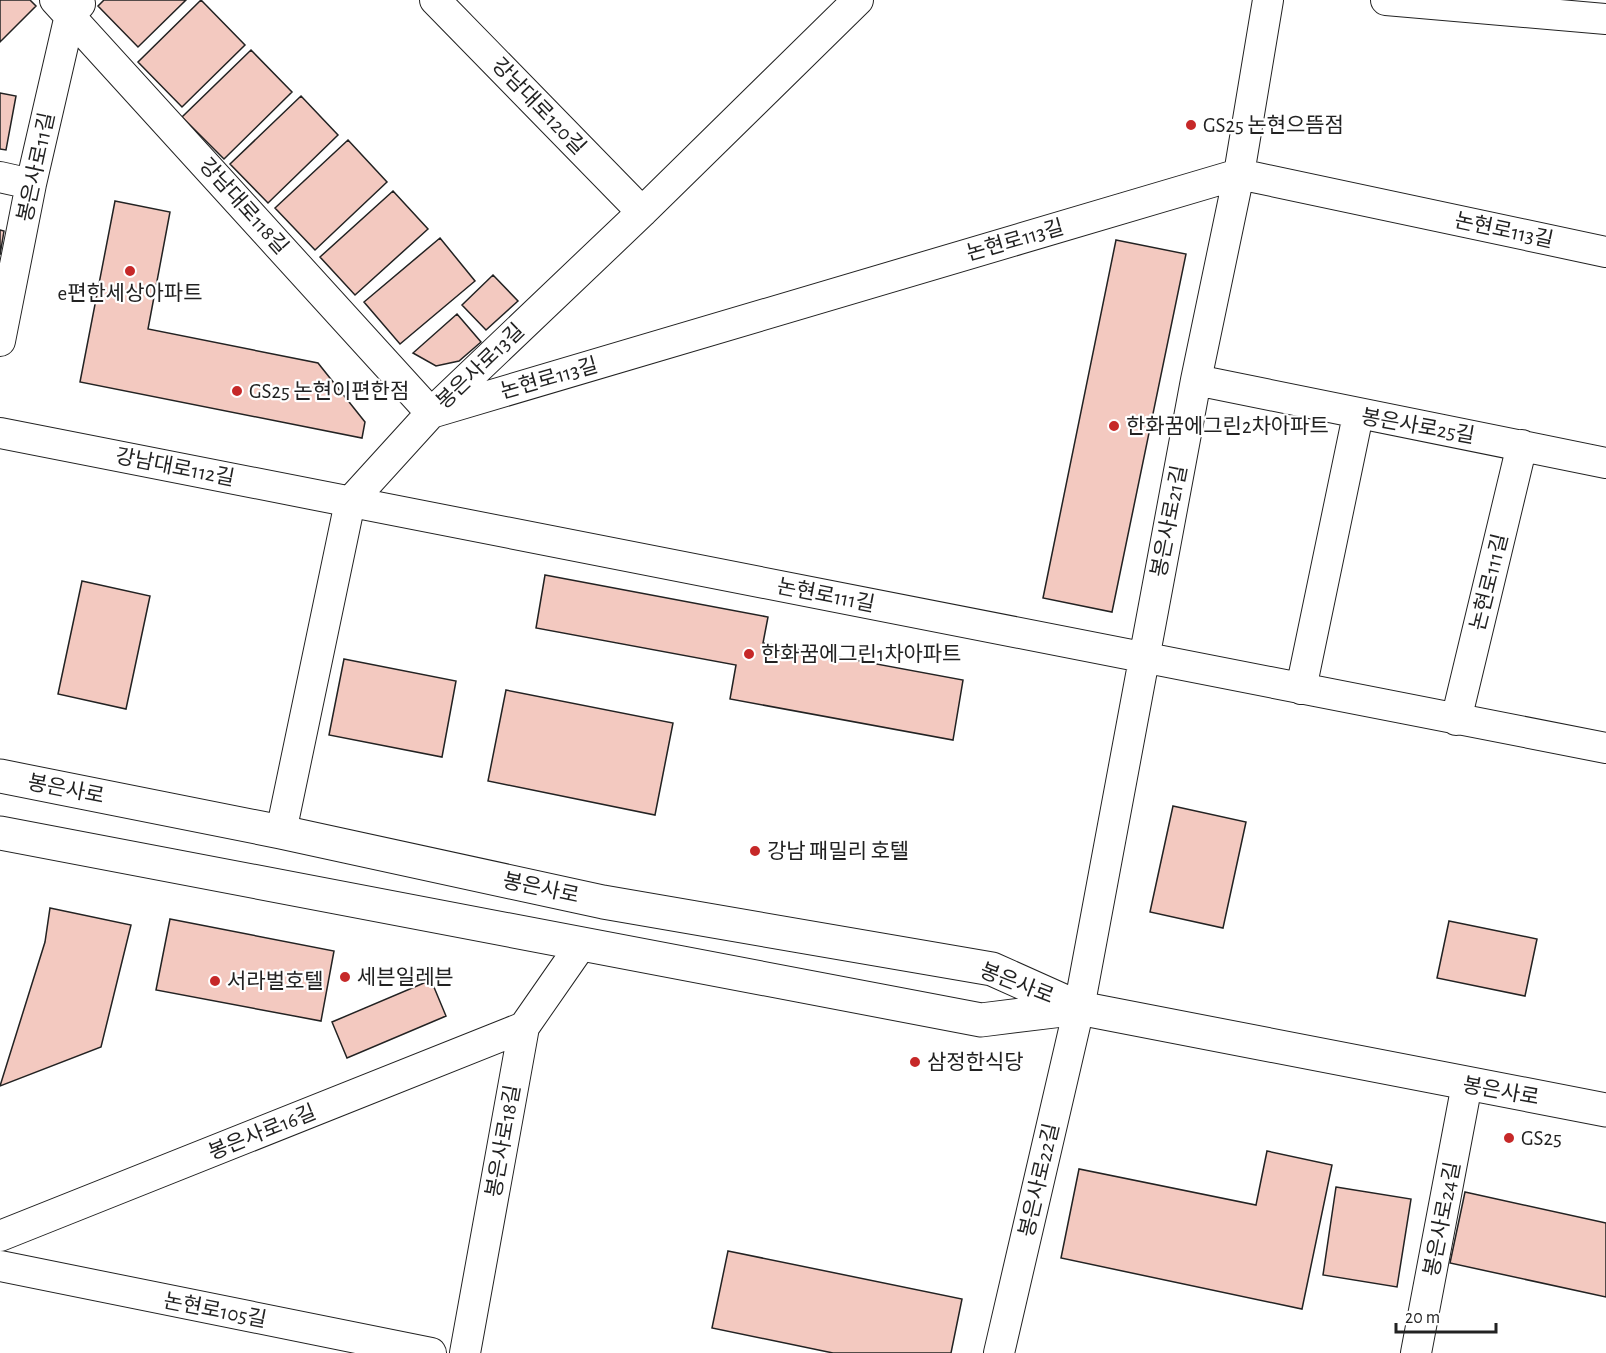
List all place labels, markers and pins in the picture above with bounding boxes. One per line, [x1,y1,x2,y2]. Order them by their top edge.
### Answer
place label: GS25 논현으뜸점 [1203,114,1344,136]
marker: GS25 논현으뜸점 [1184,118,1198,132]
marker: e편한세상아파트 [123,264,137,278]
place label: e편한세상아파트 [58,282,202,304]
place label: GS25 논현이편한점 [249,380,409,402]
marker: GS25 논현이편한점 [230,384,244,398]
place label: 한화꿈에그린2차아파트 [1126,415,1329,437]
marker: 한화꿈에그린2차아파트 [1107,419,1121,433]
place label: 한화꿈에그린1차아파트 [761,643,961,665]
marker: 한화꿈에그린1차아파트 [742,647,756,661]
place label: 강남 패밀리 호텔 [767,840,909,862]
marker: 강남 패밀리 호텔 [748,844,762,858]
place label: 세븐일레븐 [357,966,454,988]
place label: 서라벌호텔 [227,970,324,992]
marker: 세븐일레븐 [338,970,352,984]
marker: 서라벌호텔 [208,974,222,988]
place label: 삼정한식당 [927,1051,1024,1073]
marker: 삼정한식당 [908,1055,922,1069]
place label: GS25 [1521,1128,1562,1149]
marker: GS25 [1502,1131,1516,1145]

